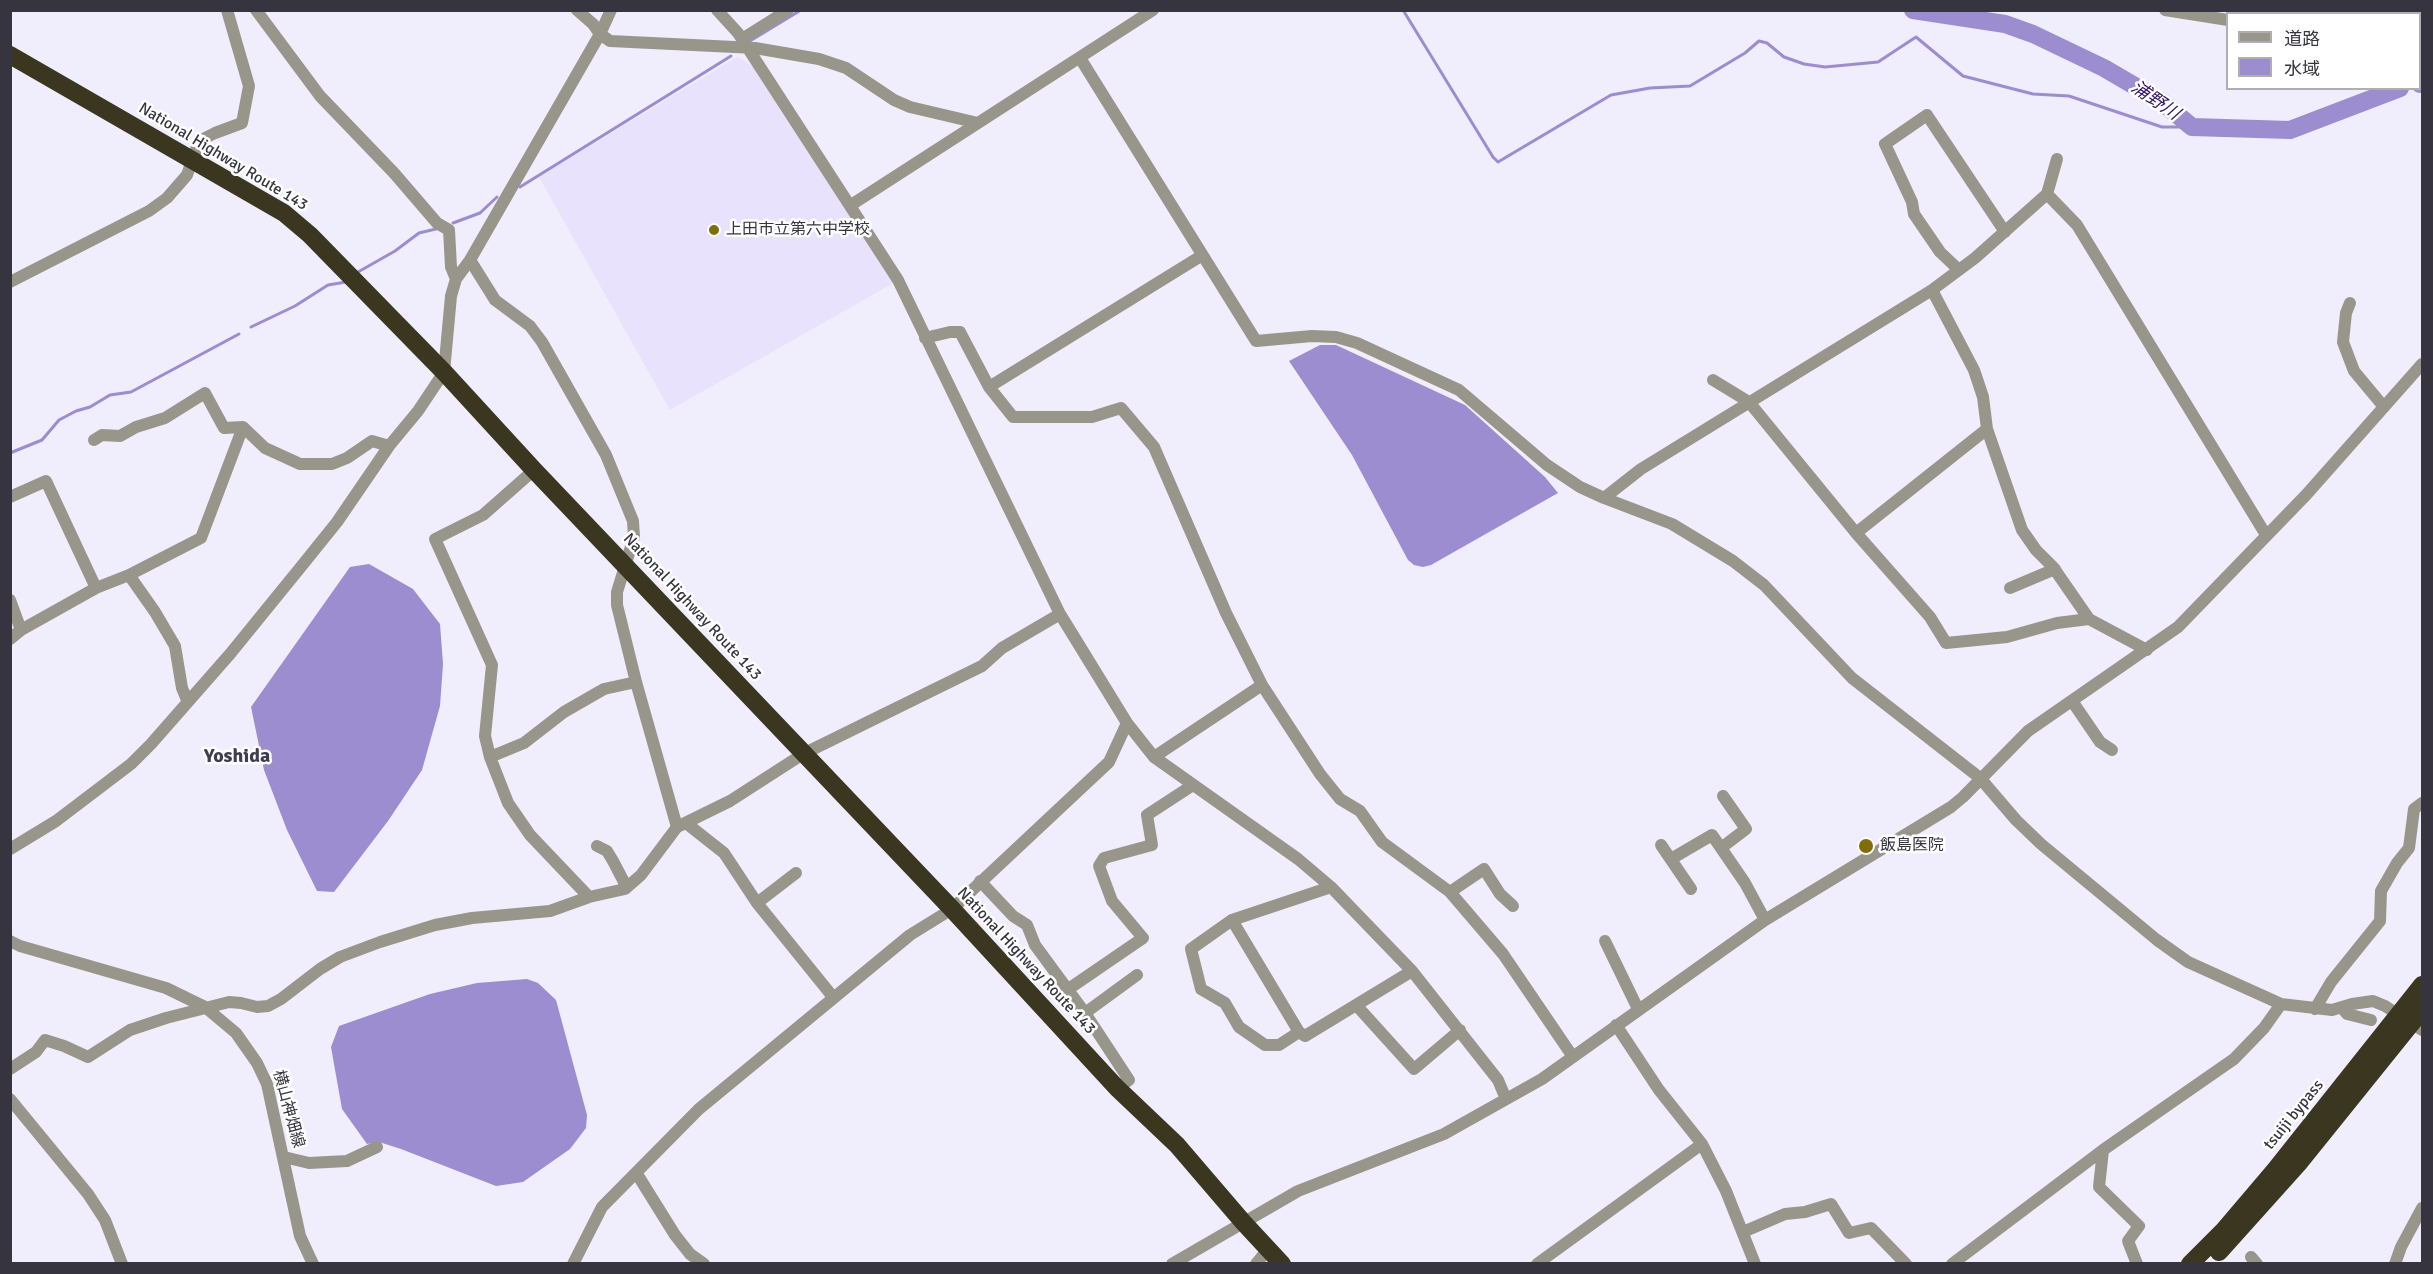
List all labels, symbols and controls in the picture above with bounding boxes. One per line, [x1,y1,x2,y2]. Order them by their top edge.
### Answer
legend [2226,12,2421,90]
text: 道路 [2284,28,2320,50]
text: 水域 [2284,58,2320,80]
water label: 浦野川 [2127,77,2183,125]
street label: National Highway Route 143 [135,99,311,215]
place label: 上田市立第六中学校 [726,220,870,240]
marker: 上田市立第六中学校 [707,223,721,237]
street label: National Highway Route 143 [619,530,765,684]
district label: Yoshida [204,745,270,769]
place label: 飯島医院 [1880,836,1944,856]
marker: 飯島医院 [1857,837,1875,855]
street label: National Highway Route 143 [953,884,1099,1038]
street label: 横山神畑線 [268,1068,308,1150]
street label: tsuiji bypass [2260,1076,2328,1154]

